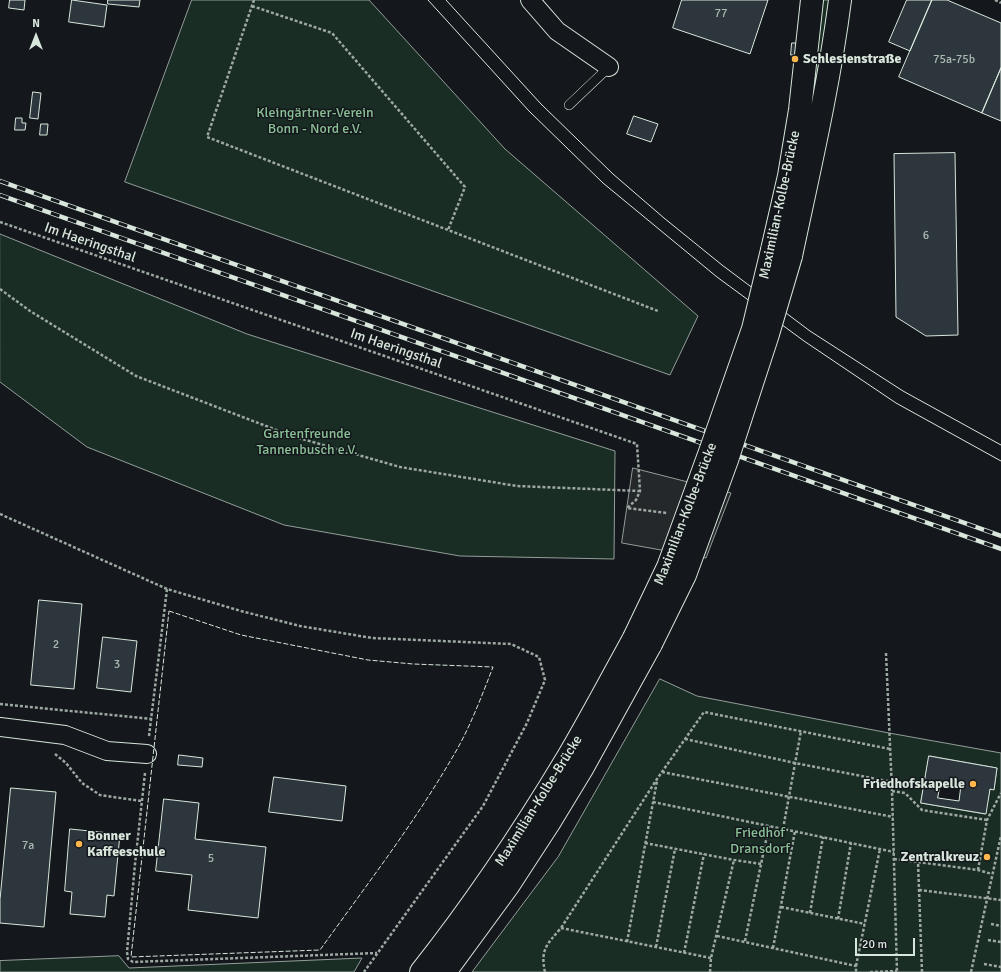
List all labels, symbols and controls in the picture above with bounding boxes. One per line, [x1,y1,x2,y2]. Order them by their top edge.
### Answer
house number: 77 [715,7,727,21]
north arrow [16,16,56,56]
text: N [32,17,40,30]
place label: Schlesienstraße [803,51,901,67]
house number: 75a-75b [933,53,975,67]
marker: Schlesienstraße [790,54,800,64]
park label: Kleingärtner-Verein Bonn - Nord e.V. [256,105,374,138]
street label: Maximilian-Kolbe-Brücke [756,129,804,281]
street label: Im Haeringsthal [42,219,138,267]
house number: 6 [923,229,929,243]
street label: Im Haeringsthal [348,325,444,373]
park label: Gartenfreunde Tannenbusch e.V. [256,426,358,458]
street label: Maximilian-Kolbe-Brücke [651,440,721,588]
house number: 2 [53,638,59,652]
house number: 3 [114,658,120,672]
street label: Maximilian-Kolbe-Brücke [492,732,586,870]
place label: Friedhofskapelle [863,776,965,792]
marker: Friedhofskapelle [968,779,978,789]
park label: Friedhof Dransdorf [730,825,790,858]
place label: Bonner Kaffeeschule [87,828,165,860]
house number: 7a [22,839,34,853]
marker: Bonner Kaffeeschule [74,839,84,849]
place label: Zentralkreuz [901,849,979,865]
house number: 5 [208,852,214,866]
marker: Zentralkreuz [982,852,992,862]
scale bar [857,930,917,956]
text: 20 m [862,937,887,952]

